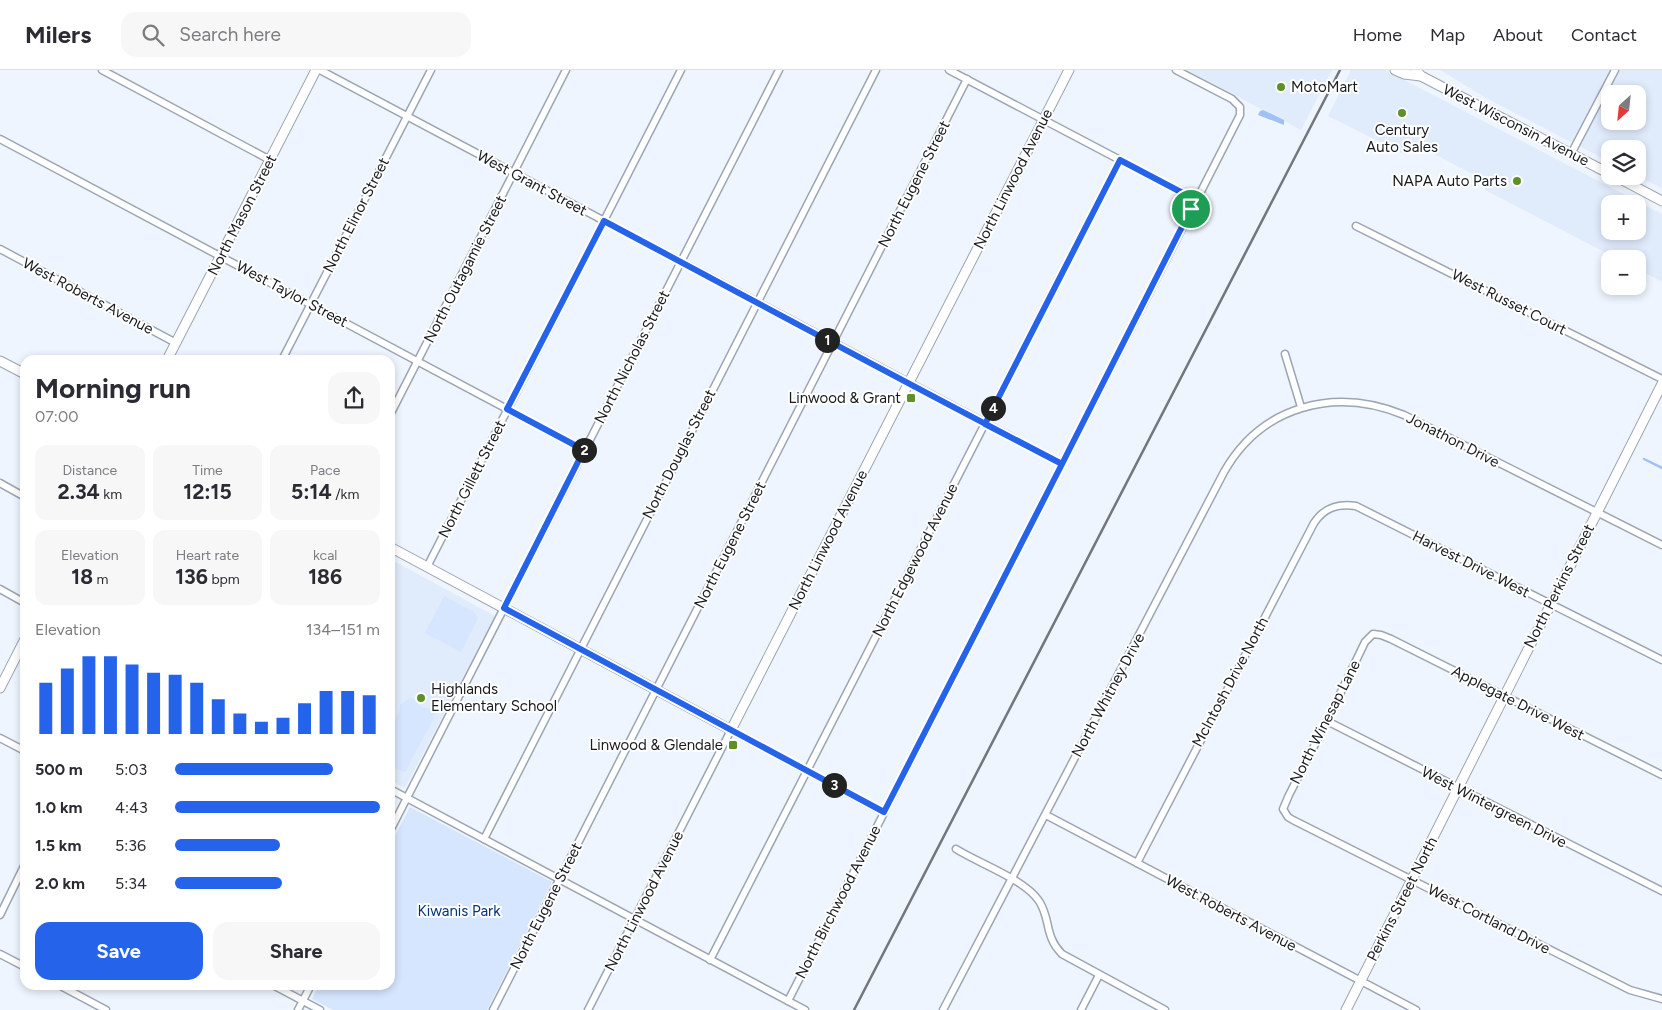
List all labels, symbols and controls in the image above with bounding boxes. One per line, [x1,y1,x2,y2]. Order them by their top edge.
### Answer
search box [121,12,471,57]
text: Milers [25,20,91,49]
icon: search [139,21,167,49]
text: Search here [179,23,281,46]
text: Home [1353,24,1402,46]
text: Map [1430,24,1465,46]
text: About [1493,24,1543,46]
text: Contact [1571,24,1637,46]
place label: MotoMart [1291,78,1358,96]
street label: West Wisconsin Avenue [1440,80,1592,170]
marker: MotoMart [1275,81,1287,93]
north arrow [1601,85,1646,130]
map controls [1601,85,1646,295]
street label: North Linwood Avenue [970,106,1056,252]
marker: Century Auto Sales [1396,107,1408,119]
street label: North Eugene Street [874,117,954,250]
place label: Century Auto Sales [1366,121,1438,156]
button: layers [1601,140,1646,185]
street label: West Grant Street [474,146,590,220]
street label: North Mason Street [204,151,280,278]
street label: North Elinor Street [319,154,393,276]
place label: NAPA Auto Parts [1392,172,1507,190]
marker: NAPA Auto Parts [1511,175,1523,187]
pin [1170,188,1212,230]
street label: North Outagamie Street [420,192,510,346]
icon: arrive [1177,195,1205,223]
button: + [1601,195,1646,240]
button: − [1601,250,1646,295]
street label: West Roberts Avenue [20,254,156,338]
street label: West Taylor Street [233,257,351,331]
street label: West Russet Court [1449,265,1570,339]
street label: North Nicholas Street [591,287,674,427]
pin: 1 [814,328,840,352]
text: 1 [825,332,830,349]
text: Morning run [35,371,191,405]
button: share [328,372,380,424]
street label: North Douglas Street [639,386,720,522]
place label: Linwood & Grant [788,389,901,407]
marker: Linwood & Grant [905,392,917,404]
pin: 4 [980,396,1006,420]
text: 4 [989,400,998,417]
text: 07:00 [35,407,78,426]
street label: Jonathon Drive [1403,409,1503,471]
street label: North Gillett Street [435,417,510,541]
pin: 2 [572,438,596,462]
text: 2 [580,442,589,459]
text: Distance [62,462,117,479]
text: Time [192,462,223,479]
text: Pace [310,462,340,479]
street label: North Linwood Avenue [785,467,871,613]
street label: North Eugene Street [690,478,770,611]
text: 2.34 [58,479,100,504]
text: 12:15 [183,479,232,504]
text: 5:14 [291,479,332,504]
street label: North Edgewood Avenue [868,480,962,640]
text: km [100,486,122,503]
text: /km [332,486,359,503]
street label: North Perkins Street [1520,521,1598,651]
street label: Harvest Drive West [1409,527,1533,601]
text: Elevation [61,547,119,564]
text: Heart rate [176,547,239,564]
text: kcal [313,547,337,564]
text: 18 [71,564,93,589]
text: 136 [175,564,208,589]
text: 186 [308,564,342,589]
text: m [93,571,108,588]
text: bpm [208,571,240,588]
street label: McIntosh Drive North [1188,614,1272,750]
text: Elevation [35,620,101,639]
text: 134–151 m [306,620,380,639]
street label: North Whitney Drive [1068,630,1148,760]
street label: North Winesap Lane [1286,657,1364,787]
street label: Applegate Drive West [1449,662,1588,744]
place label: Highlands Elementary School [431,680,557,715]
marker: Highlands Elementary School [415,692,427,704]
place label: Linwood & Glendale [589,736,723,754]
marker: Linwood & Glendale [727,739,739,751]
text: 500 m [35,760,83,779]
text: 5:03 [115,760,147,779]
street label: West Wintergreen Drive [1418,763,1570,851]
pin: 3 [822,772,846,798]
text: 3 [831,777,838,794]
text: 1.0 km [35,798,82,817]
text: 4:43 [115,798,148,817]
street label: North Birchwood Avenue [792,822,884,982]
street label: North Linwood Avenue [601,828,687,974]
street label: Perkins Street North [1363,834,1441,964]
text: 1.5 km [35,836,81,855]
text: 5:36 [115,836,146,855]
street label: North Eugene Street [506,839,586,972]
street label: West Roberts Avenue [1163,871,1299,955]
text: 2.0 km [35,874,85,893]
text: 5:34 [115,874,147,893]
street label: West Cortland Drive [1425,880,1553,958]
park label: Kiwanis Park [418,902,501,920]
button: Save [35,922,203,980]
button: Share [213,922,380,980]

